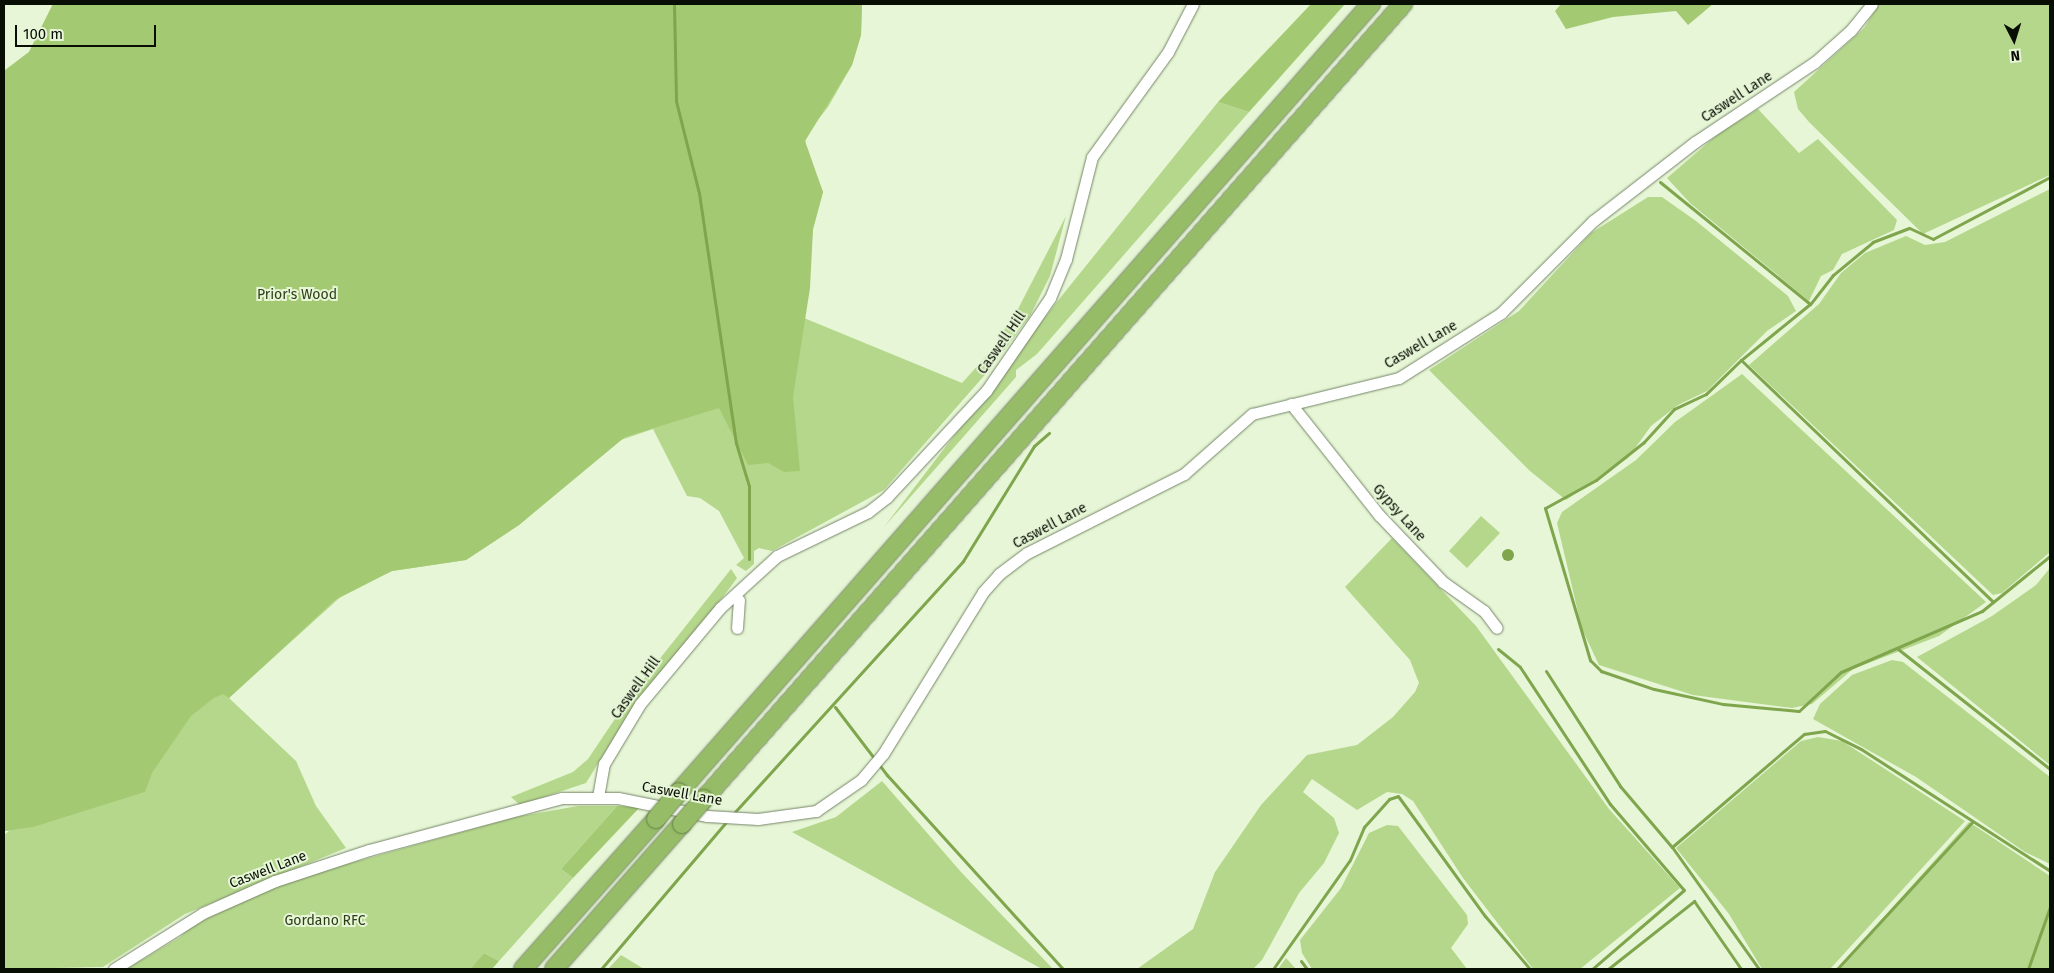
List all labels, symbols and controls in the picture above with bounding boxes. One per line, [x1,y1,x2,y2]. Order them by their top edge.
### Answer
scale bar [18,15,159,47]
north arrow [1989,15,2039,65]
text: 100 m [23,25,63,43]
text: N [2010,47,2021,64]
street label: Caswell Lane [1698,68,1776,126]
park label: Prior's Wood [257,287,337,303]
street label: Caswell Hill [974,308,1030,378]
street label: Caswell Lane [1382,317,1460,373]
street label: Gypsy Lane [1369,481,1429,545]
street label: Caswell Lane [1010,499,1090,553]
street label: Caswell Hill [608,654,664,722]
street label: Caswell Lane [640,779,724,809]
street label: Caswell Lane [227,848,309,892]
park label: Gordano RFC [284,913,366,929]

